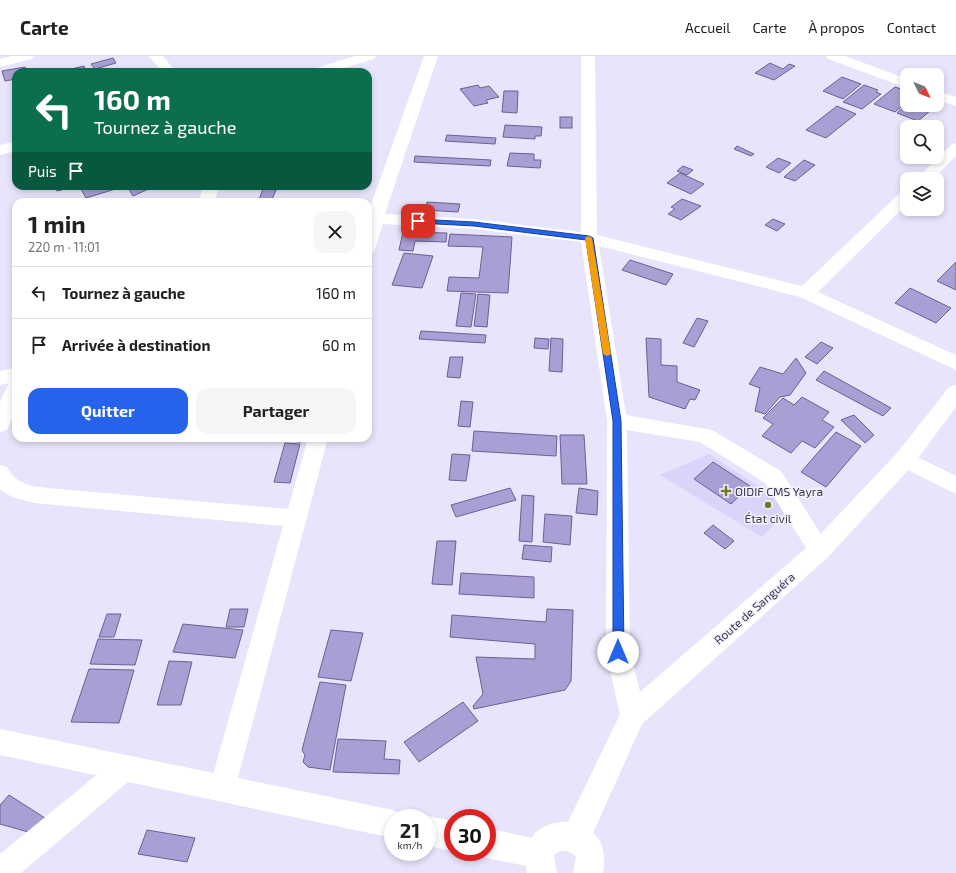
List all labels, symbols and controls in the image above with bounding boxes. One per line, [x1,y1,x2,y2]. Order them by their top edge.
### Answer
text: Carte [20,16,69,39]
text: Accueil [685,19,730,36]
text: Carte [752,19,787,36]
text: À propos [809,19,865,36]
text: Contact [887,19,936,36]
north arrow [900,68,944,112]
map controls [900,68,944,216]
text: 160 m [94,82,171,116]
icon: left [28,84,80,136]
text: Tournez à gauche [94,116,236,138]
button: search [900,120,944,164]
icon: arrive [65,160,87,182]
text: Puis [28,162,57,180]
button: layers [900,172,944,216]
pin [401,204,435,238]
text: 1 min [28,209,86,238]
icon: arrive [407,210,429,232]
button: close [314,211,356,253]
text: 220 m · 11:01 [28,239,100,255]
icon: left [28,282,50,304]
text: Tournez à gauche [62,284,185,302]
text: 160 m [316,284,356,302]
icon: arrive [28,334,50,356]
text: Arrivée à destination [62,336,210,354]
text: 60 m [322,336,356,354]
button: Quitter [28,388,188,434]
button: Partager [196,388,356,434]
place label: OIDIF CMS Yayra [735,484,823,498]
marker: OIDIF CMS Yayra [720,485,732,497]
marker: État civil [763,500,773,510]
place label: État civil [745,511,792,525]
street label: Route de Sanguéra [711,569,797,647]
position arrow [597,631,639,673]
speed limit sign: 30 [444,809,496,861]
text: 21 [400,818,420,842]
text: km/h [398,839,422,851]

